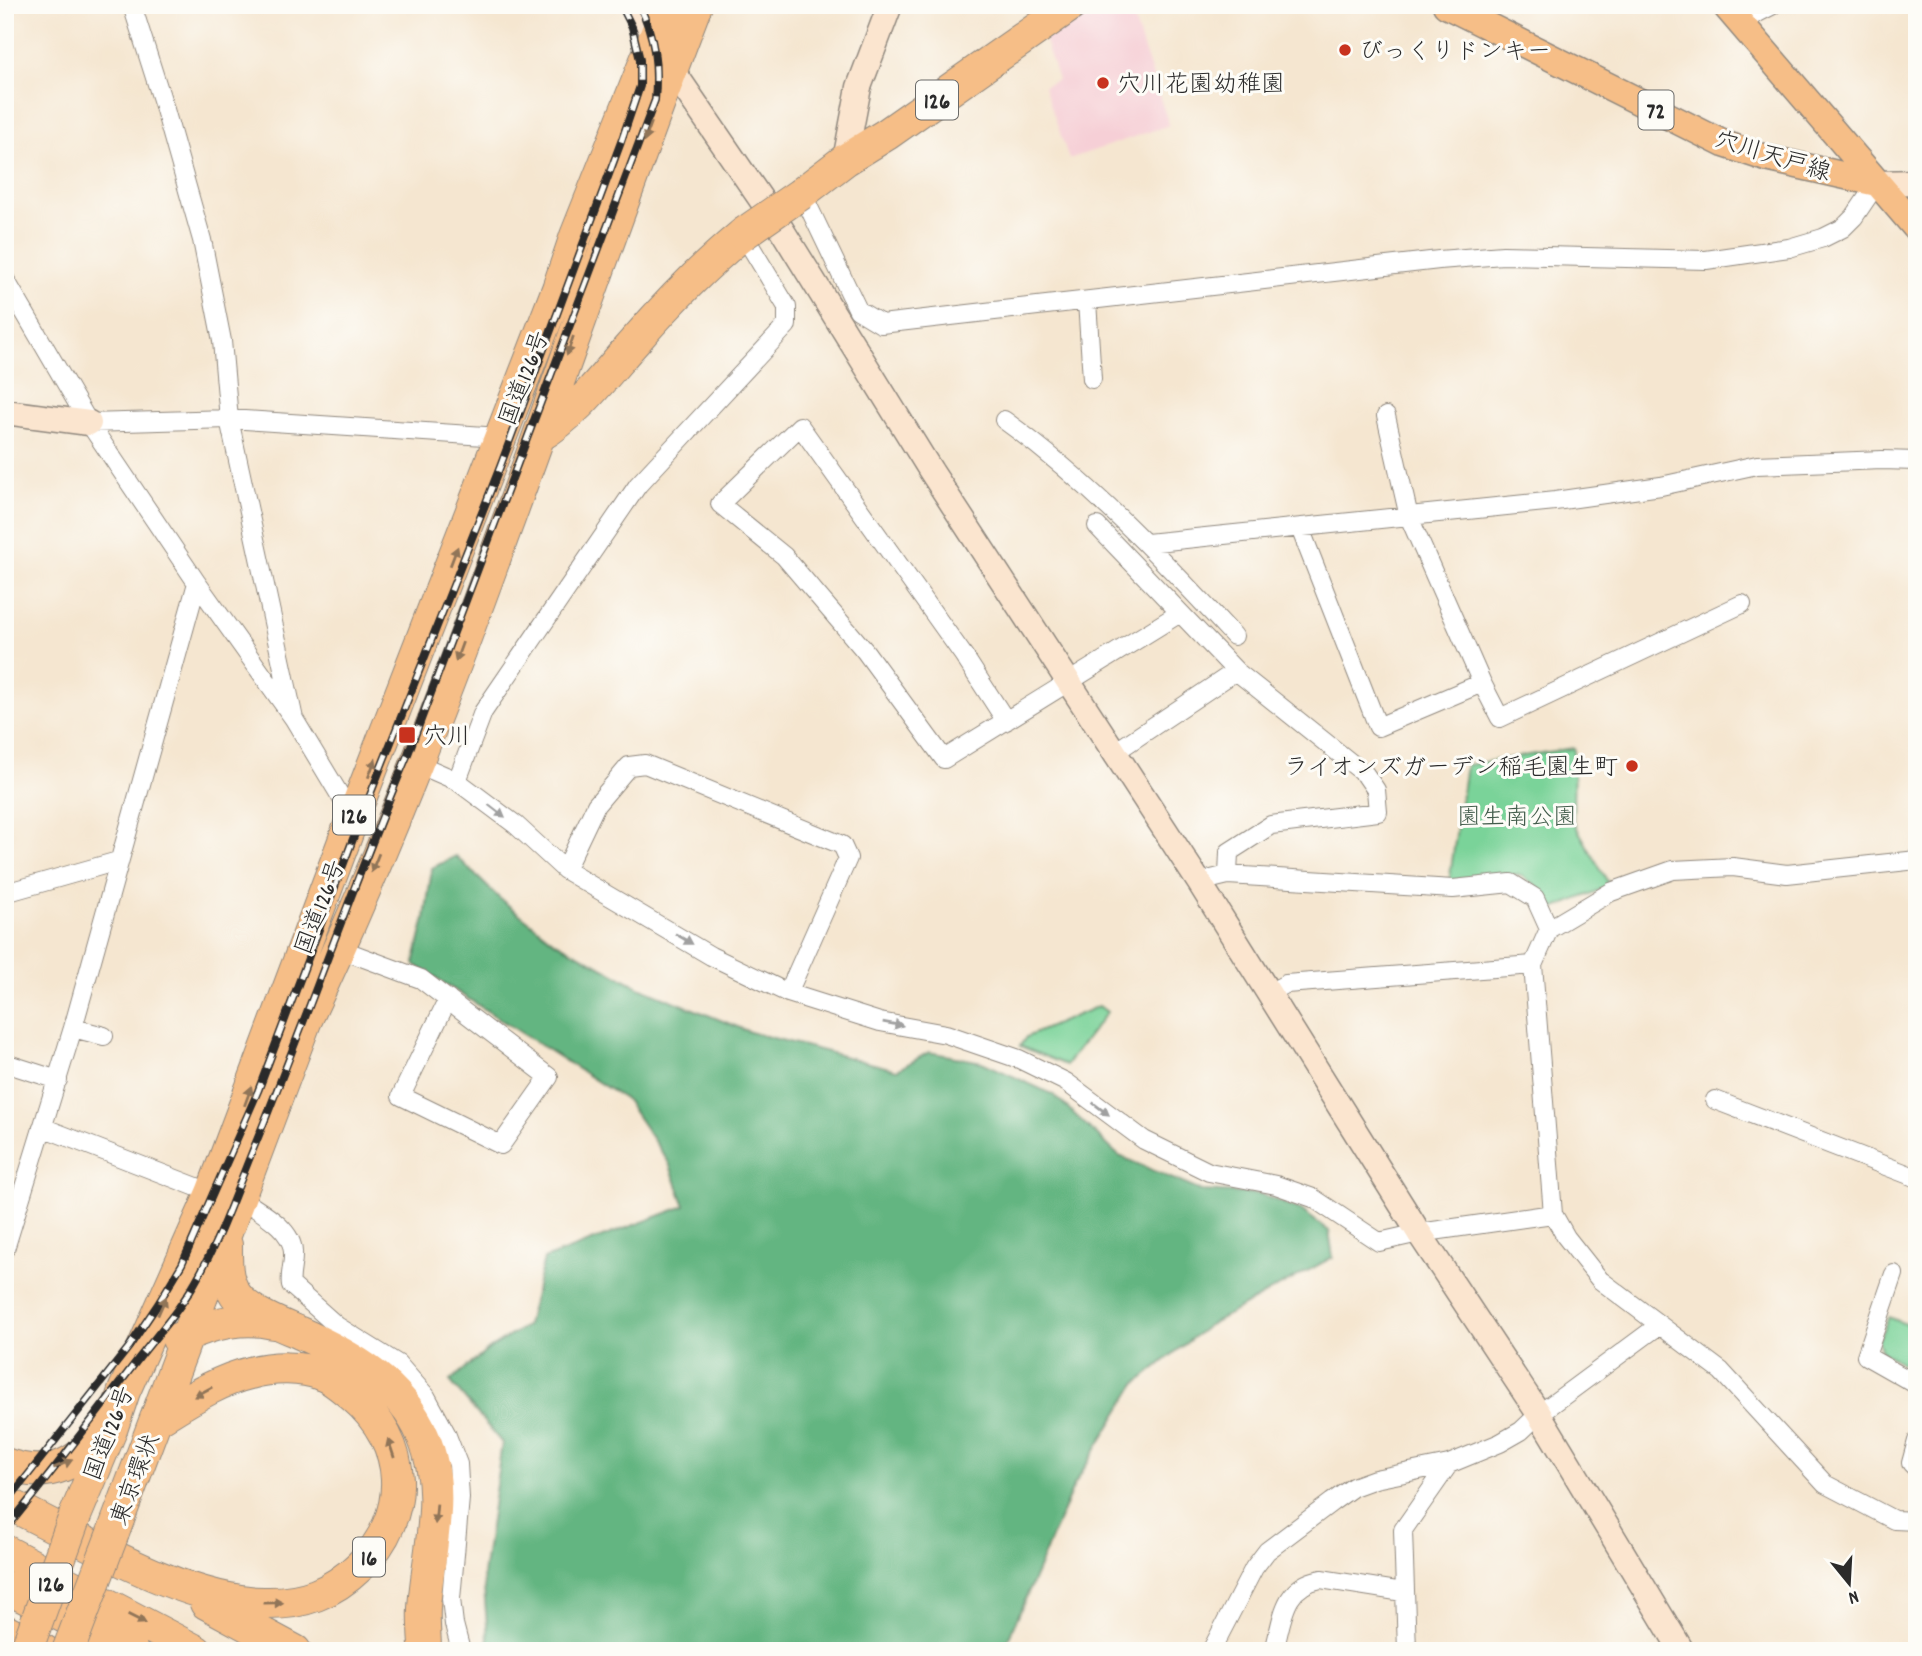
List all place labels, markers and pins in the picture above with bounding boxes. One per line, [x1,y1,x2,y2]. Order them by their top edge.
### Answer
place label: びっくりドンキー [1359,36,1551,70]
marker: びっくりドンキー [1337,42,1353,58]
place label: 穴川花園幼稚園 [1117,69,1285,103]
marker: 穴川花園幼稚園 [1095,75,1111,91]
place label: 穴川 [423,721,471,755]
marker: 穴川 [397,725,417,745]
place label: ライオンズガーデン稲毛園生町 [1284,752,1618,786]
marker: ライオンズガーデン稲毛園生町 [1624,758,1640,774]

